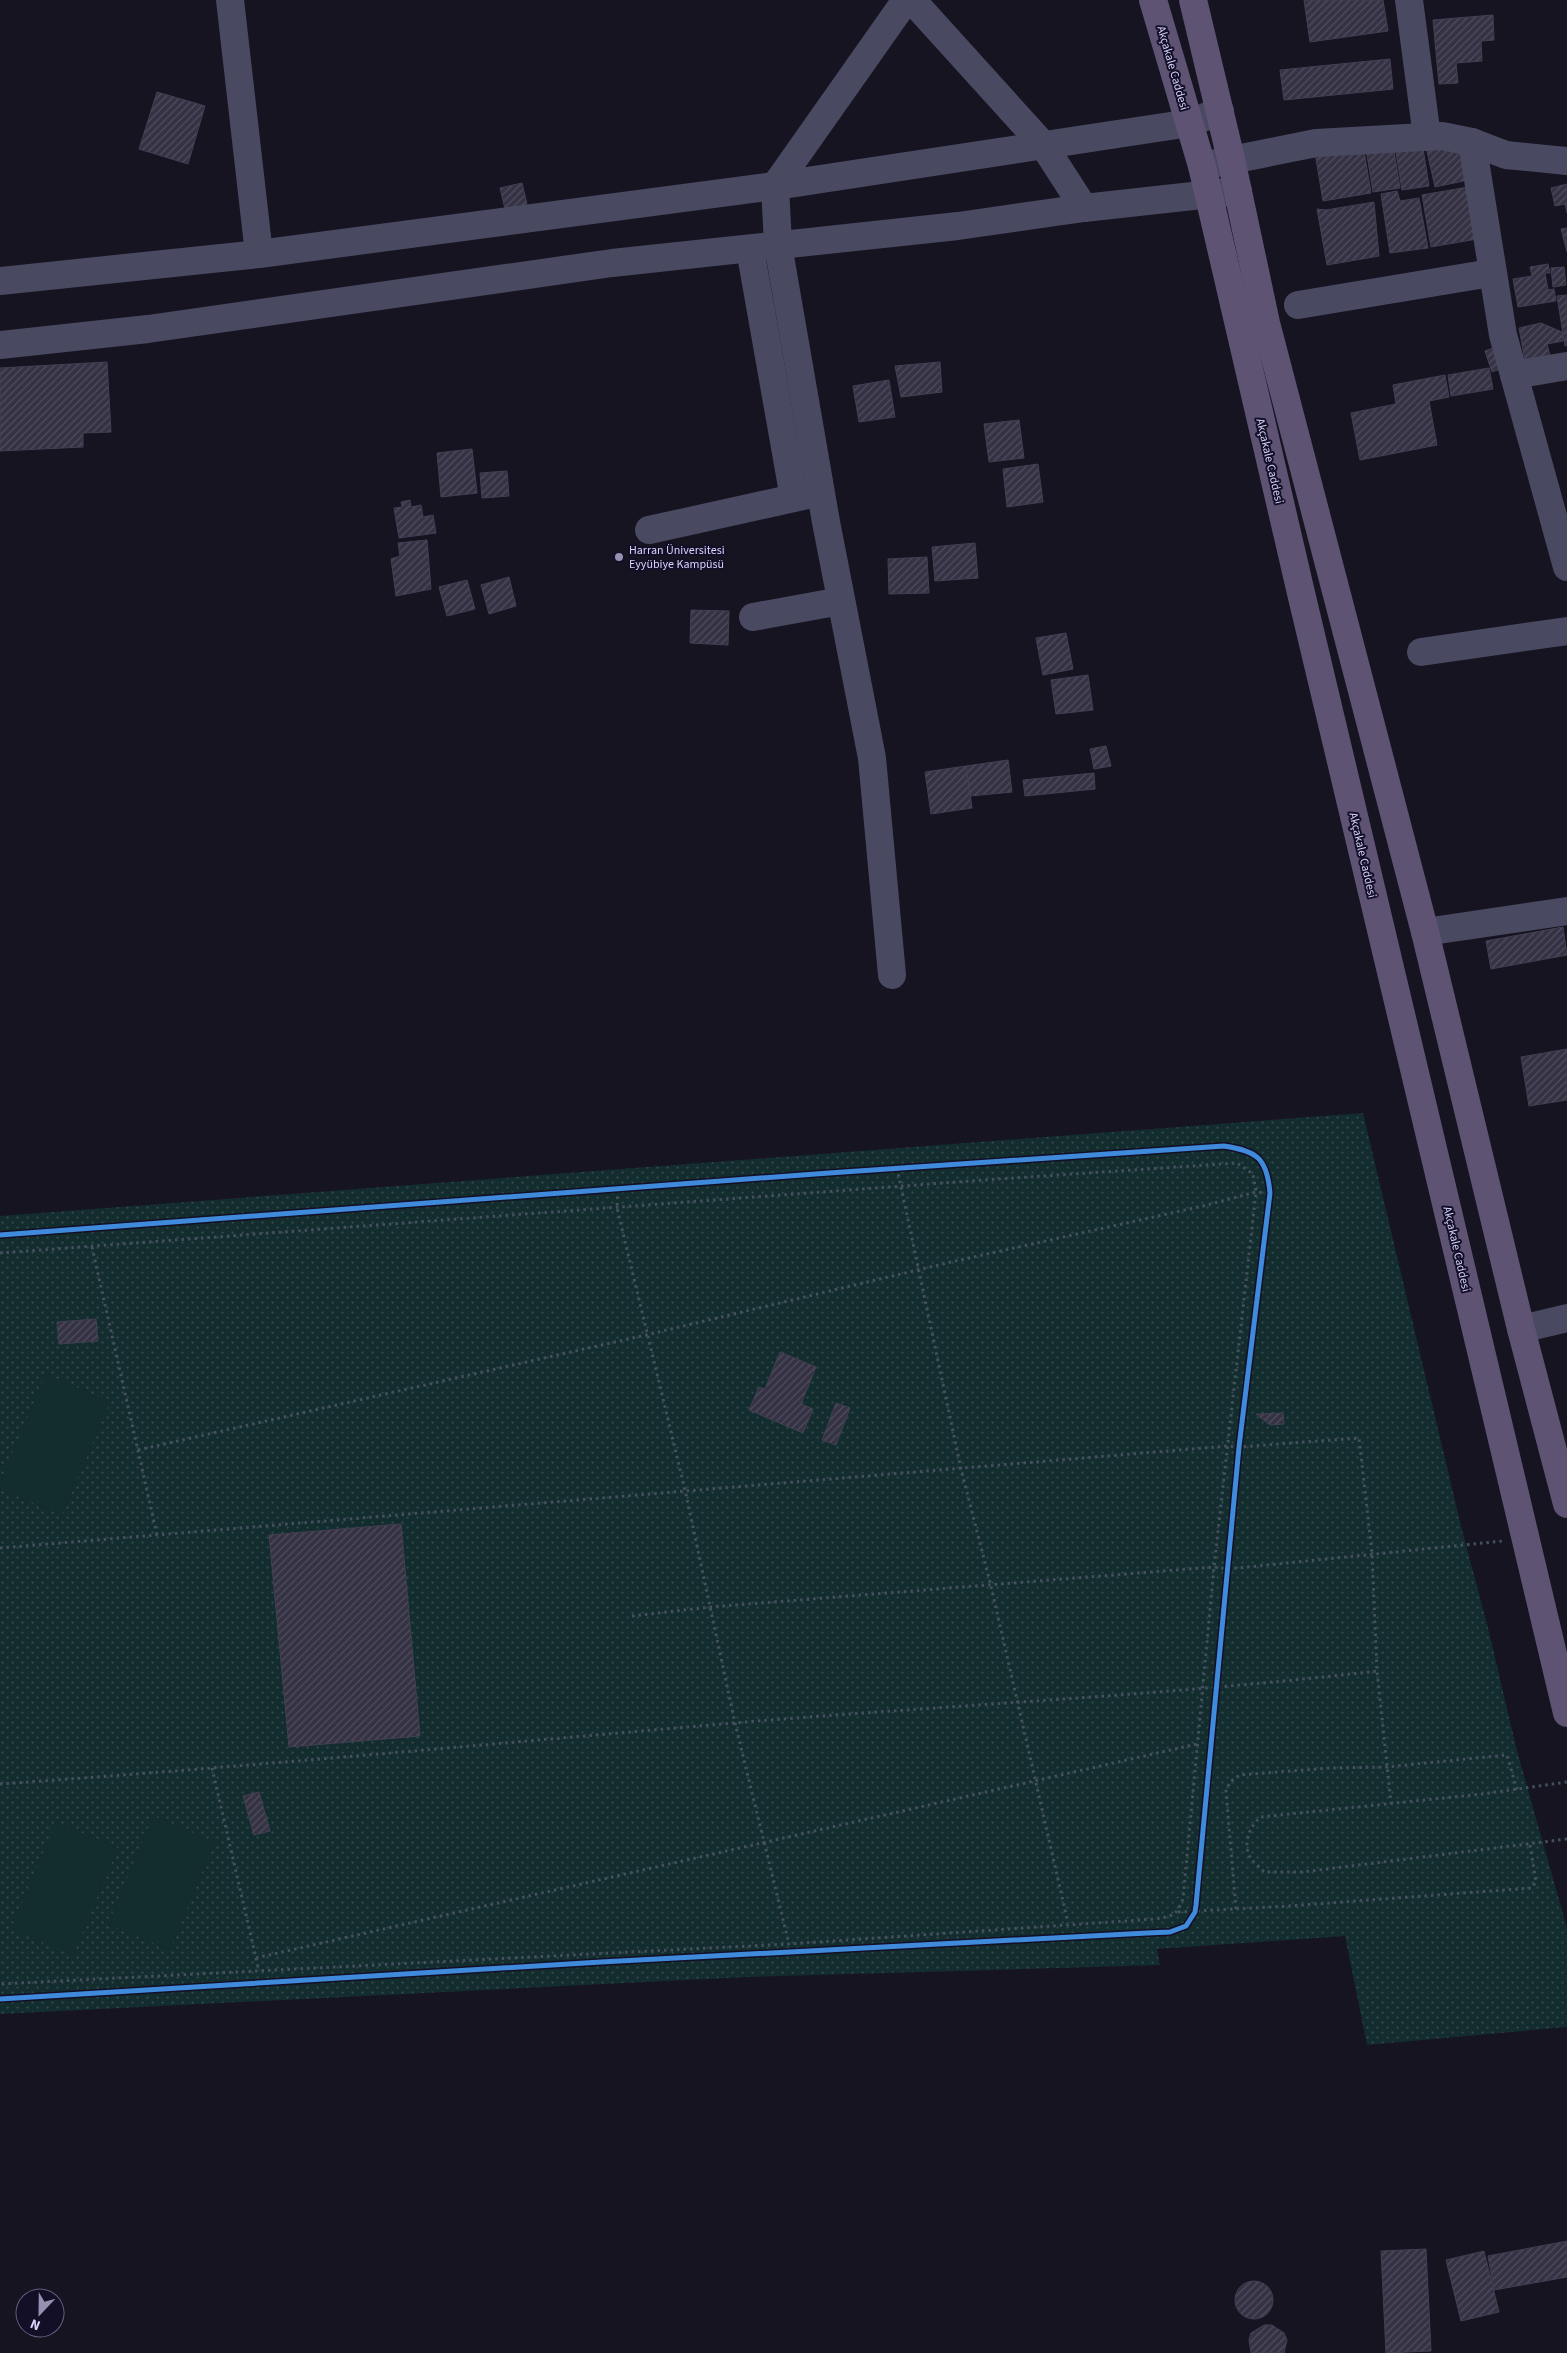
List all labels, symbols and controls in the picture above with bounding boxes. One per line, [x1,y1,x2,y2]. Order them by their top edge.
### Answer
street label: Akçakale Caddesi [1152,24,1193,112]
street label: Akçakale Caddesi [1251,417,1288,505]
place label: Harran Üniversitesi Eyyübiye Kampüsü [629,542,725,573]
marker: Harran Üniversitesi Eyyübiye Kampüsü [613,551,625,563]
street label: Akçakale Caddesi [1344,811,1381,899]
street label: Akçakale Caddesi [1438,1205,1475,1293]
north arrow [15,2288,65,2338]
text: N [27,2313,44,2335]

